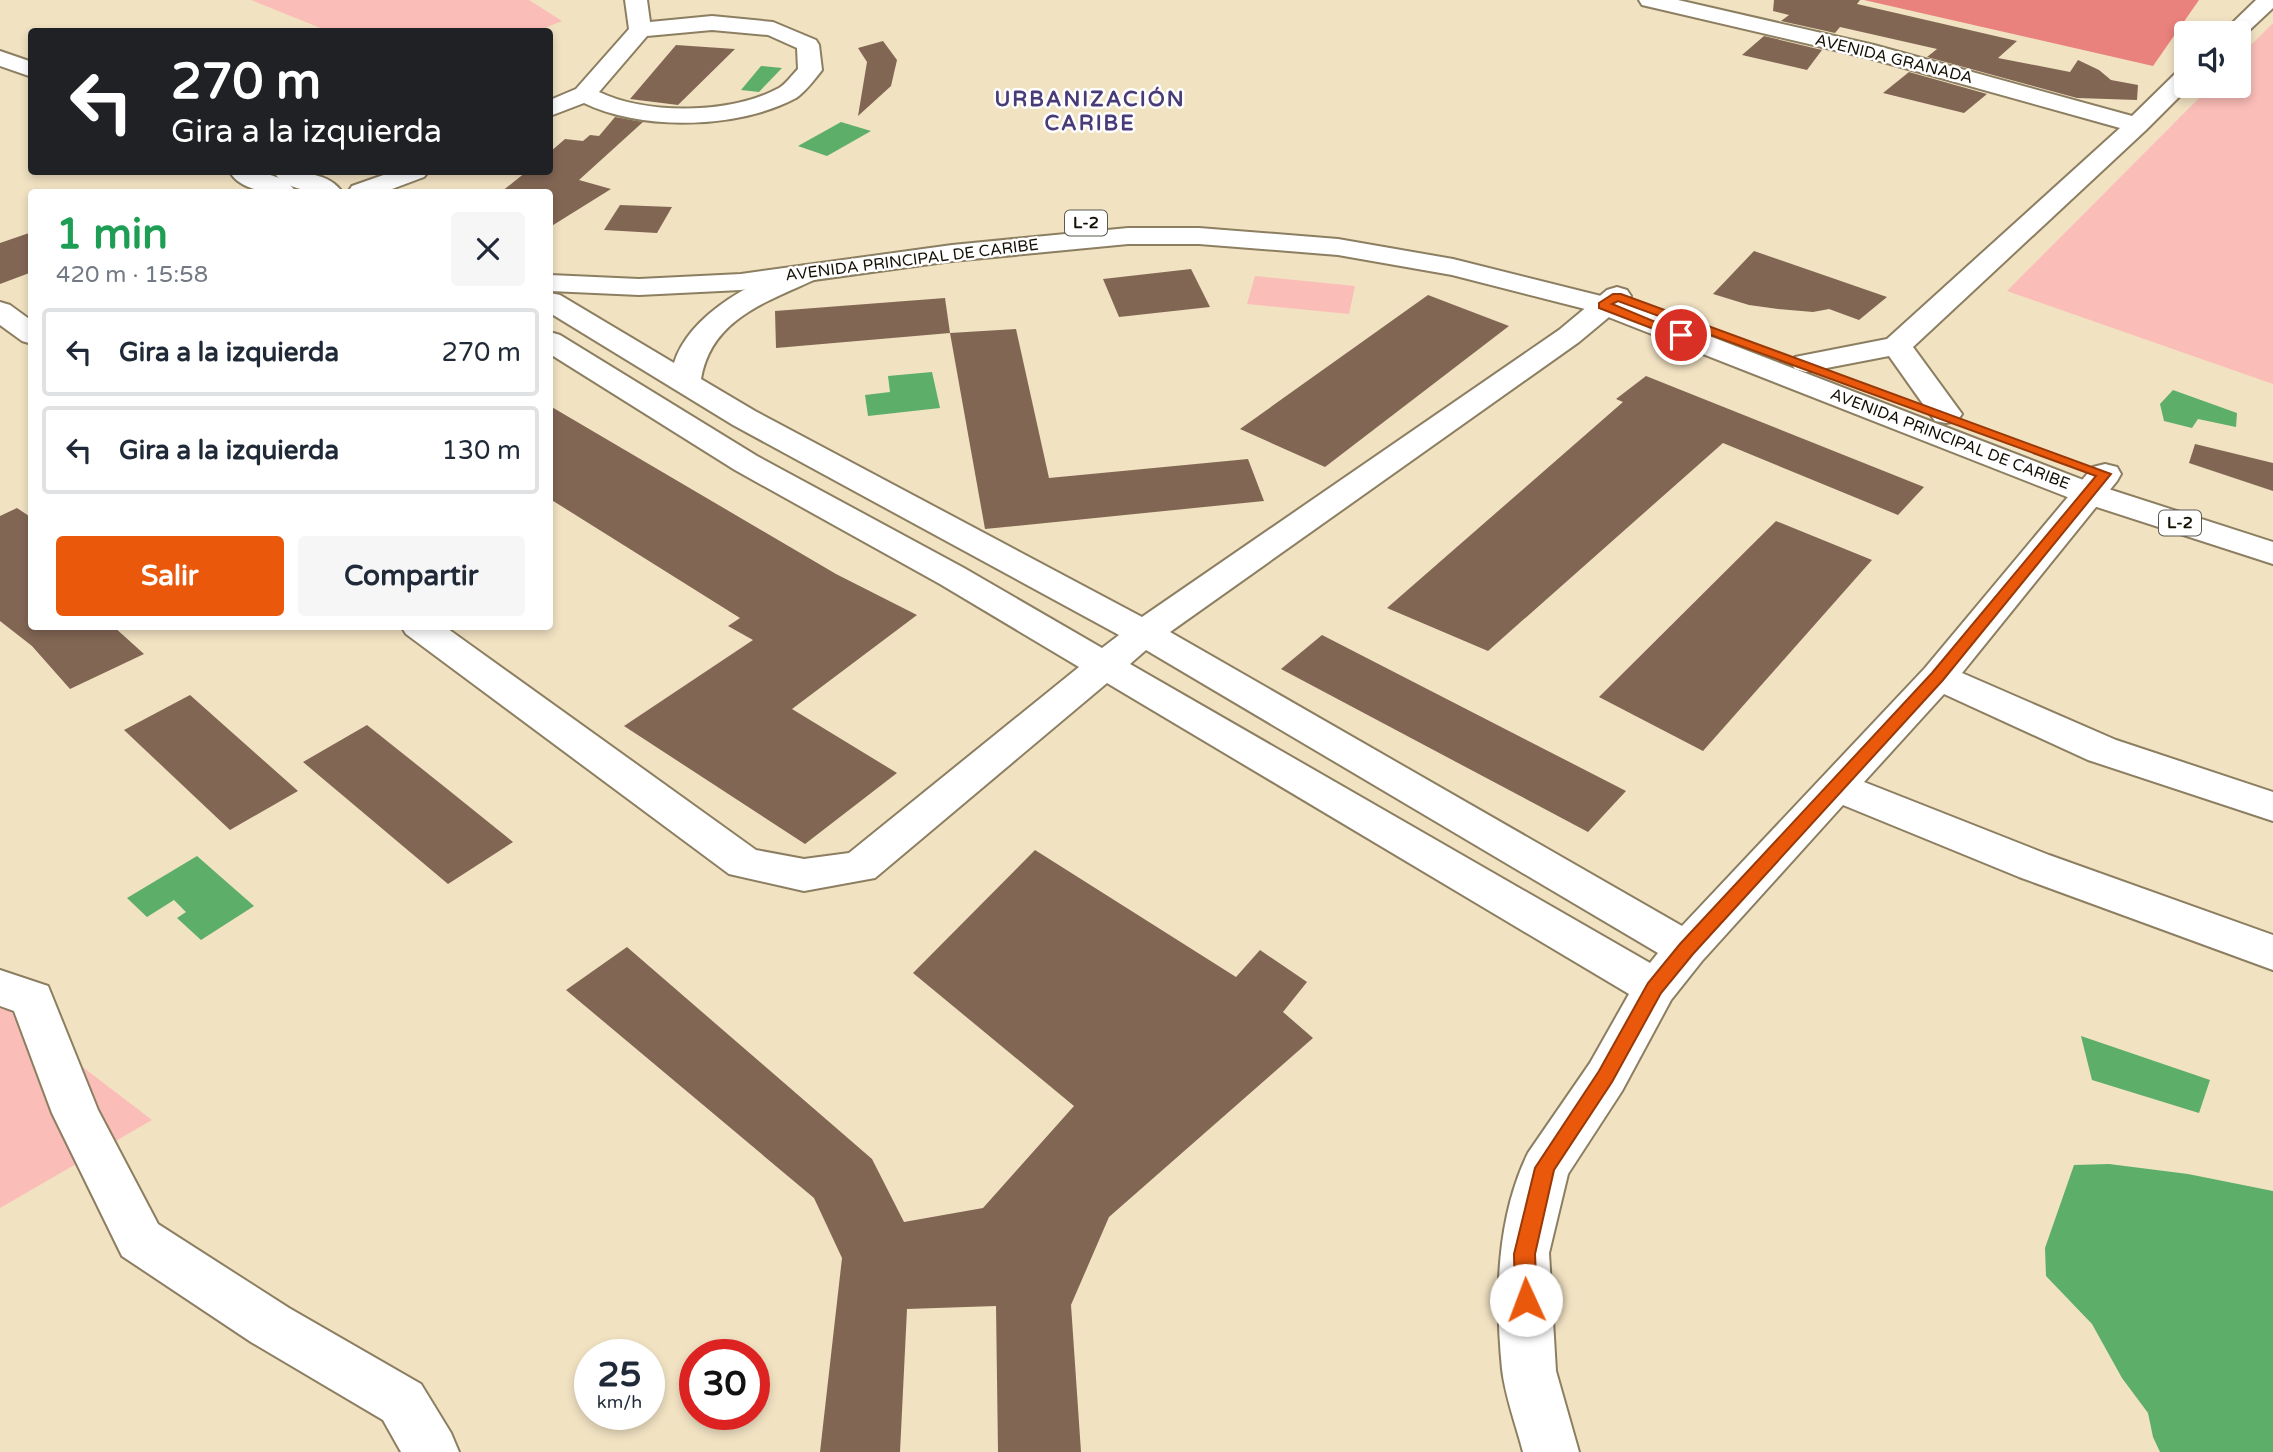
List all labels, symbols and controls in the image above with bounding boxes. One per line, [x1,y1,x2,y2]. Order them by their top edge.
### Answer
map controls [2174,21,2251,98]
button: sound [2174,21,2251,98]
street label: AVENIDA GRANADA [1813,30,1975,88]
text: 270 m [171,53,321,112]
icon: left [56,56,147,147]
district label: URBANIZACIÓN CARIBE [994,86,1186,136]
text: Gira a la izquierda [171,113,442,151]
text: 1 min [56,209,168,260]
road number: L-2 [1065,210,1107,236]
button: close [451,212,525,286]
street label: AVENIDA PRINCIPAL DE CARIBE [784,235,1040,285]
text: 420 m · 15:58 [56,261,208,289]
pin [1651,305,1711,365]
icon: arrive [1662,316,1700,354]
icon: left [60,333,98,371]
text: Gira a la izquierda [119,337,339,368]
text: 270 m [441,337,521,368]
street label: AVENIDA PRINCIPAL DE CARIBE [1827,384,2073,494]
icon: left [60,431,98,469]
text: Gira a la izquierda [119,435,339,466]
text: 130 m [441,435,521,466]
road number: L-2 [2159,510,2201,536]
button: Salir [56,536,284,616]
button: Compartir [298,536,525,616]
position arrow [1489,1263,1563,1337]
speed limit sign: 30 [679,1339,770,1430]
text: 25 [598,1354,641,1396]
text: km/h [597,1391,642,1413]

